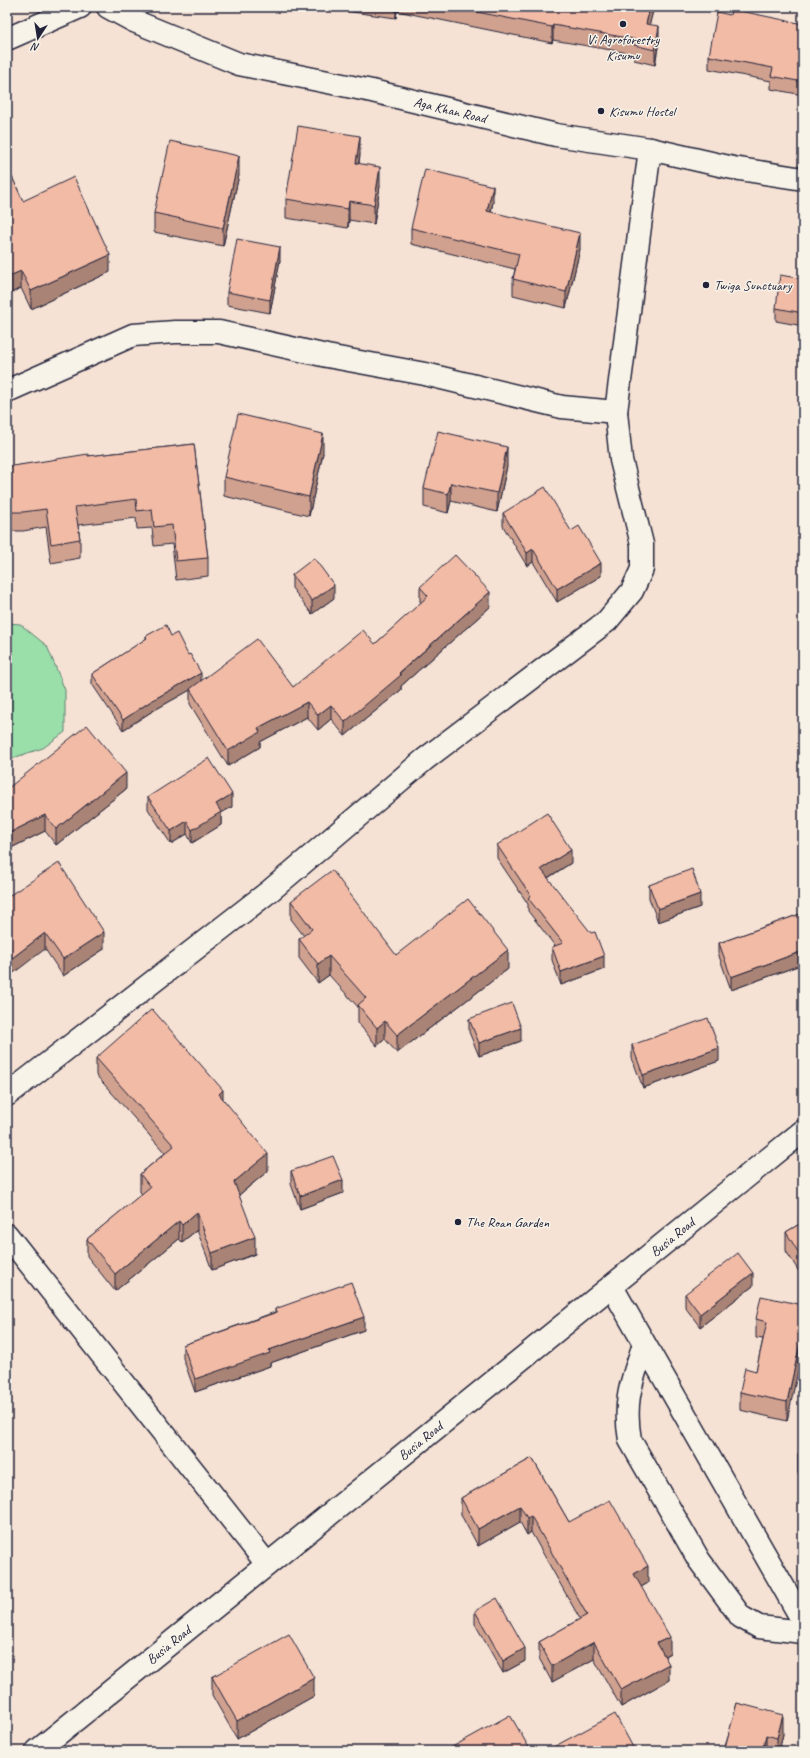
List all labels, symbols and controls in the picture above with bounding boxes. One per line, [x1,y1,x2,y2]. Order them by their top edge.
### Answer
north arrow [18,18,58,58]
marker: Vi Agroforestry Kisumu [618,19,628,29]
place label: Vi Agroforestry Kisumu [587,31,661,64]
text: N [29,40,41,55]
street label: Aga Khan Road [412,93,490,128]
place label: Kisumu Hostel [609,103,678,120]
marker: Kisumu Hostel [596,106,606,116]
place label: Twiga Sunctuary [714,277,793,294]
marker: Twiga Sunctuary [701,280,711,290]
street label: Busia Road [647,1213,700,1260]
place label: The Roan Garden [466,1214,550,1231]
marker: The Roan Garden [453,1217,463,1227]
street label: Busia Road [395,1417,448,1464]
street label: Busia Road [143,1621,196,1668]

